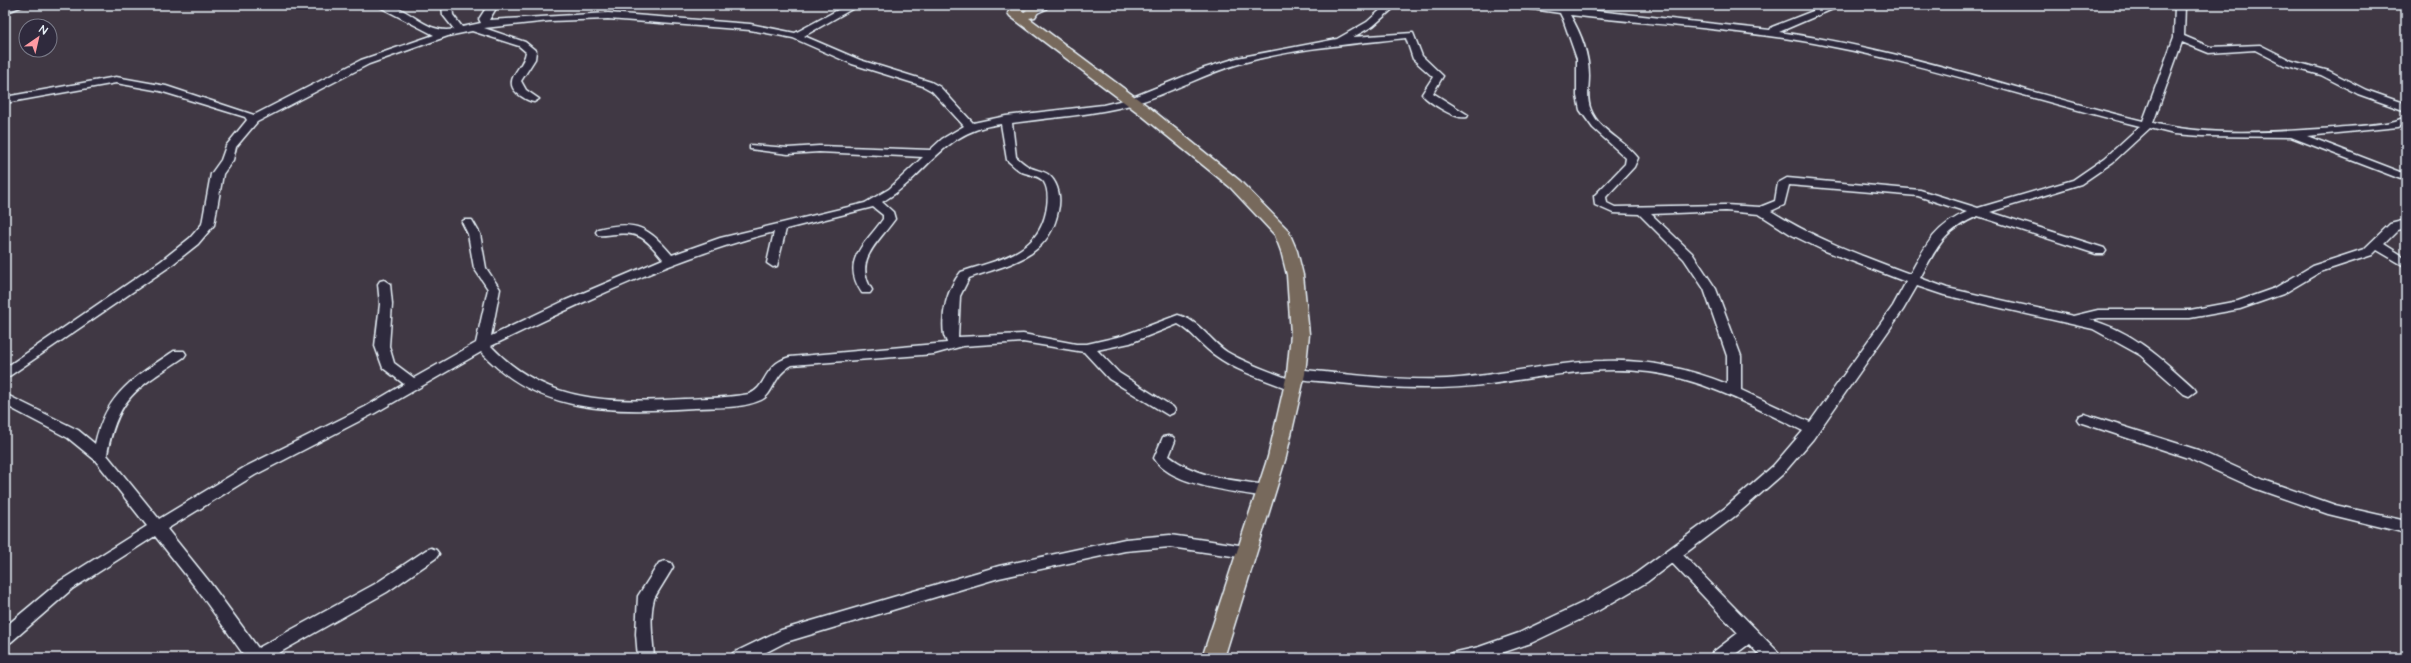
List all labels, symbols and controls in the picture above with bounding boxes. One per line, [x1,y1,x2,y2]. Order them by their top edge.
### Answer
north arrow [18,18,58,58]
text: N [36,22,50,38]

